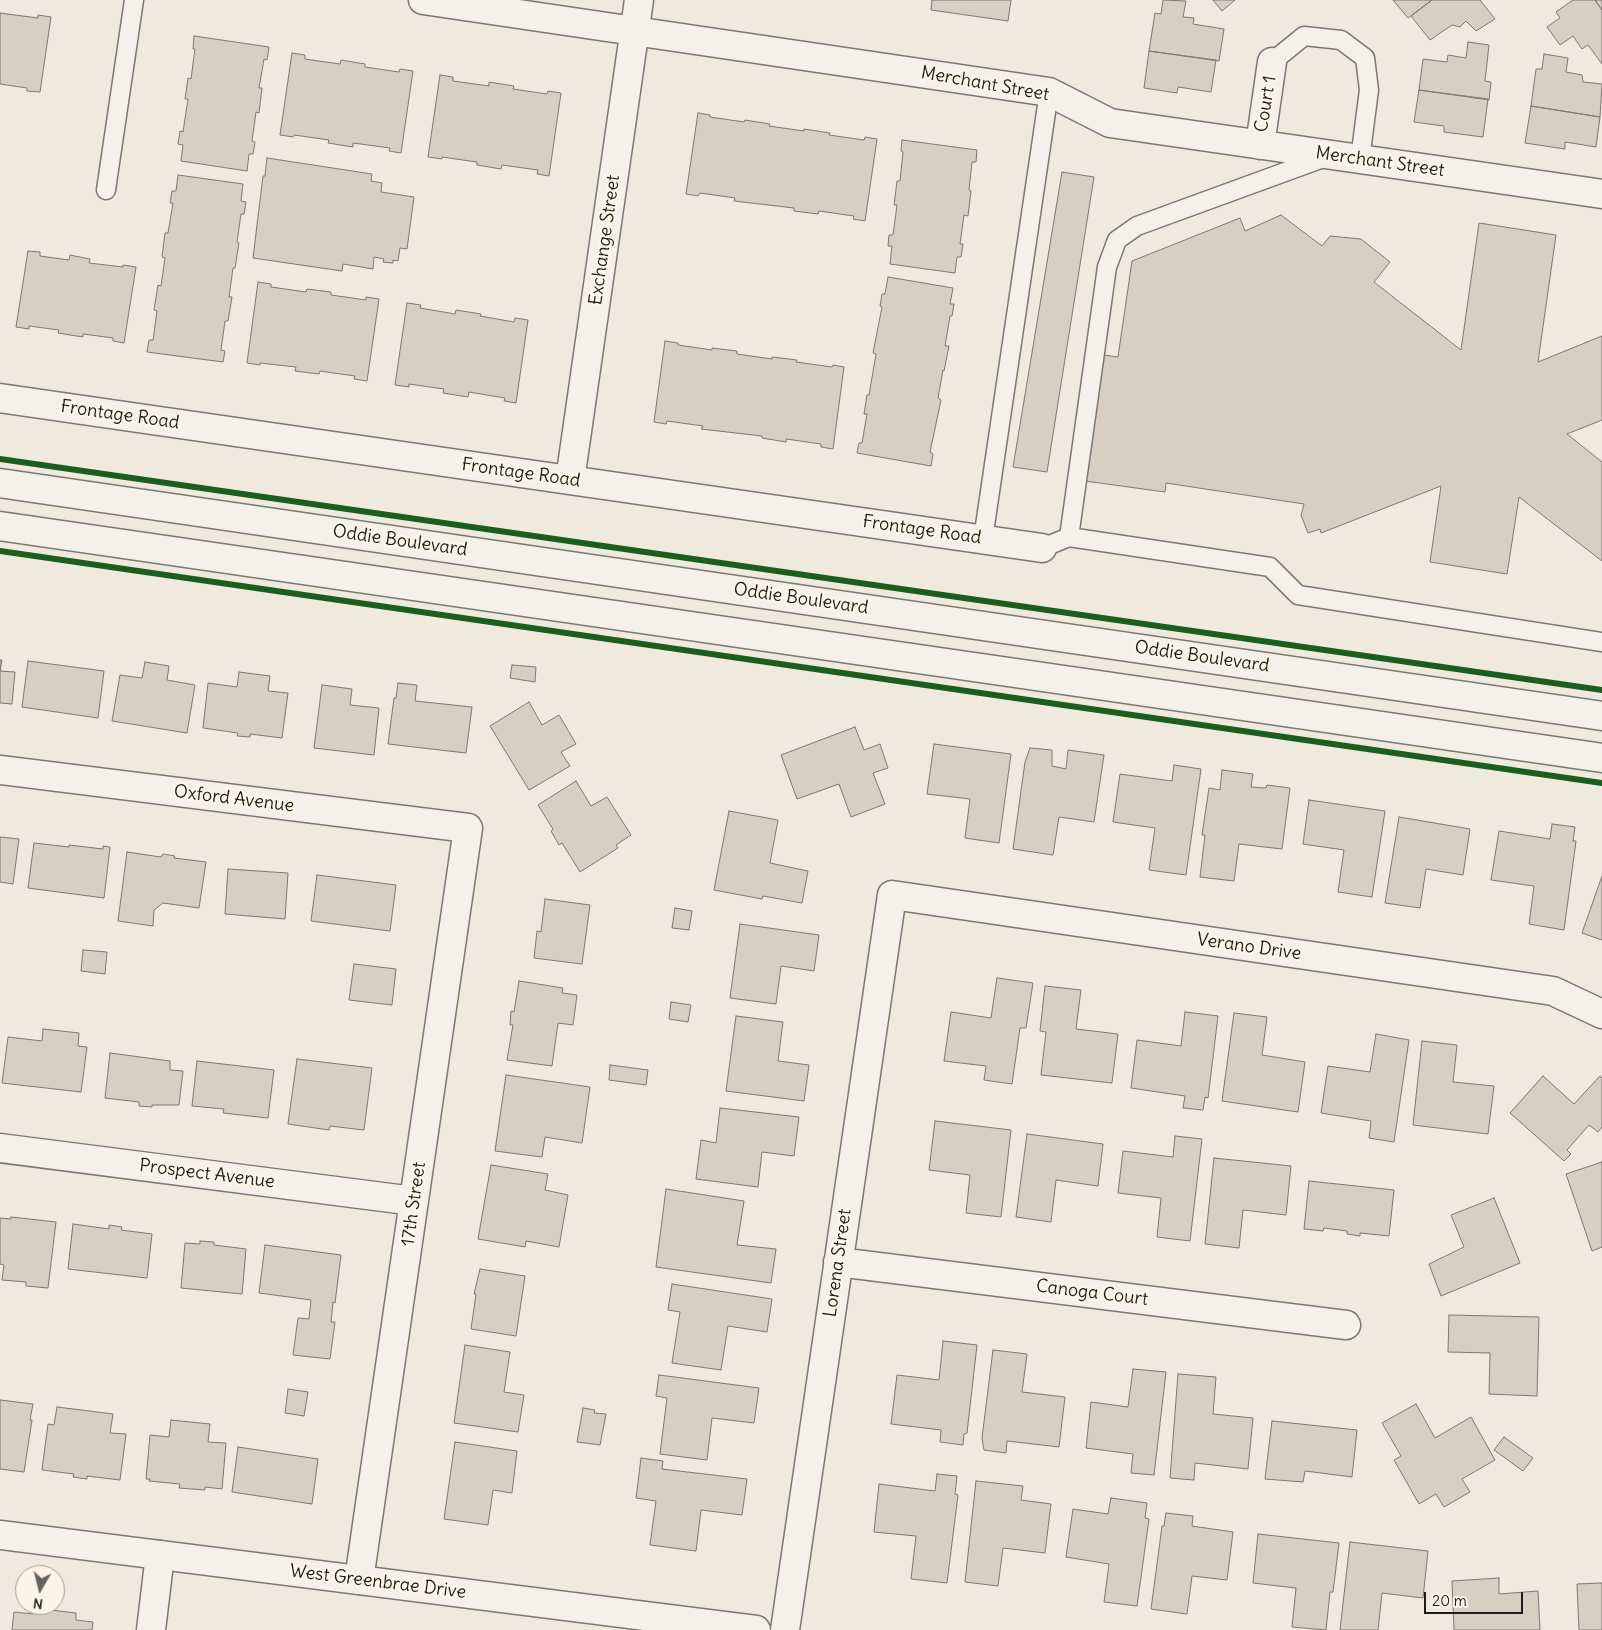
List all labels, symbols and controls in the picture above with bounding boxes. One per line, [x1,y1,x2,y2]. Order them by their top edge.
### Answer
street label: Merchant Street [919,62,1051,106]
street label: Court 1 [1251,74,1281,134]
street label: Merchant Street [1314,142,1446,182]
street label: Exchange Street [585,173,625,307]
street label: Frontage Road [59,396,181,434]
street label: Frontage Road [460,454,582,492]
street label: Frontage Road [861,511,983,549]
street label: Oddie Boulevard [331,521,469,561]
street label: Oddie Boulevard [732,579,870,619]
street label: Oddie Boulevard [1133,637,1271,677]
street label: Oxford Avenue [173,781,295,817]
street label: Verano Drive [1195,929,1303,965]
street label: Prospect Avenue [138,1155,276,1193]
street label: 17th Street [397,1161,431,1247]
street label: Lorena Street [820,1207,856,1319]
street label: Canoga Court [1035,1275,1149,1311]
street label: West Greenbrae Drive [289,1560,467,1604]
north arrow [15,1565,65,1615]
scale bar [1427,1582,1526,1614]
text: 20 m [1432,1591,1467,1610]
text: N [32,1594,44,1613]

